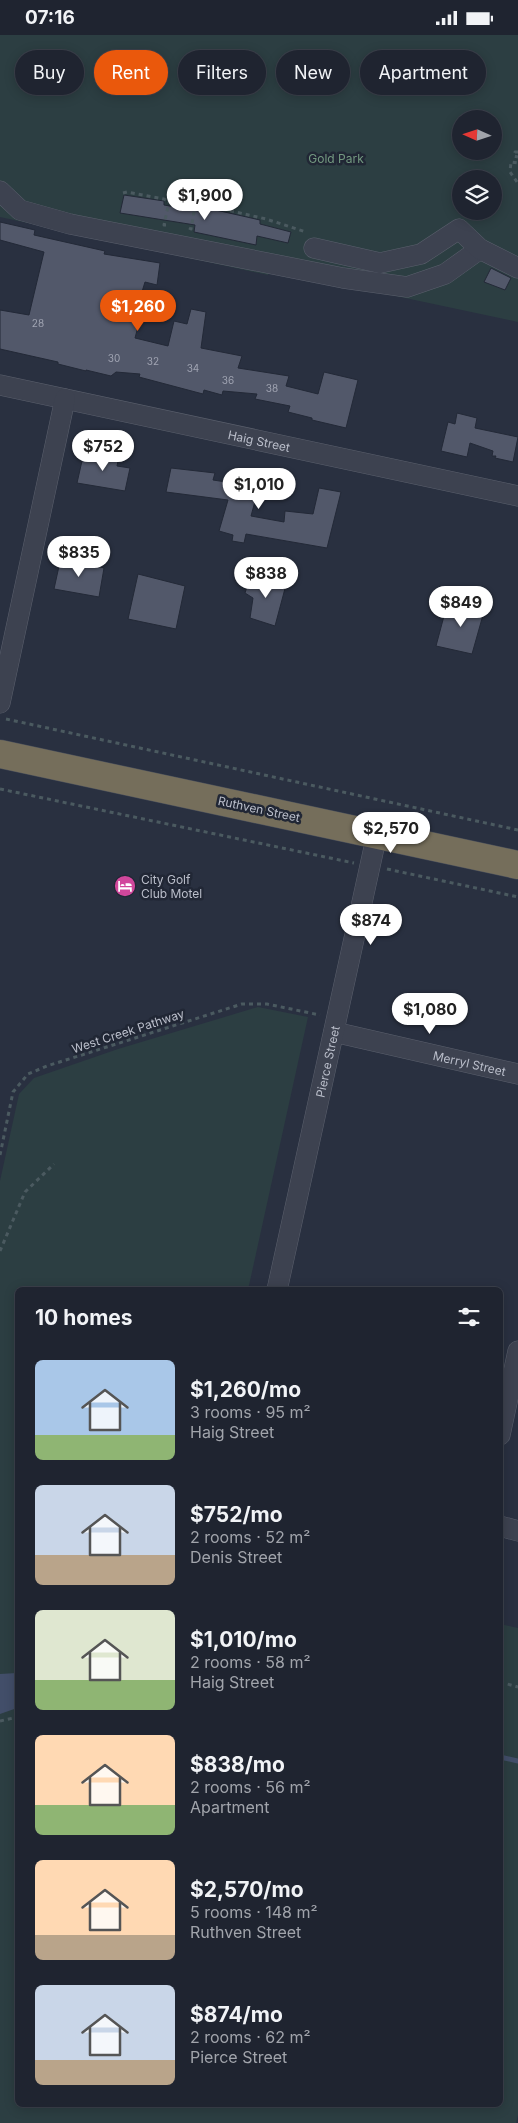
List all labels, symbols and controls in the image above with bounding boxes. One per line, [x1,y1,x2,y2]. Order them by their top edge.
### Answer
text: 07:16 [25,6,75,29]
chip: Buy [15,50,84,95]
chip: Rent [94,50,168,95]
chip: Filters [178,50,266,95]
chip: New [276,50,350,95]
chip: Apartment [360,50,486,95]
north arrow [452,110,502,160]
map controls [452,110,502,220]
park label: Gold Park [308,151,364,166]
button: layers [452,170,502,220]
pin: $1,900 [164,179,246,221]
text: $1,900 [178,185,232,205]
pin: $1,260 [97,289,179,332]
text: $1,260 [111,296,165,316]
house number: 28 [32,317,44,329]
house number: 30 [108,352,120,364]
house number: 32 [147,355,159,367]
house number: 34 [187,362,199,374]
house number: 36 [222,374,234,386]
house number: 38 [266,382,278,394]
street label: Haig Street [227,427,292,454]
pin: $752 [73,429,133,472]
text: $752 [83,436,123,456]
pin: $1,010 [218,467,300,510]
text: $1,010 [234,474,284,494]
pin: $835 [49,535,109,578]
text: $835 [58,542,100,562]
pin: $838 [236,557,296,599]
text: $838 [245,563,287,583]
pin: $849 [431,585,491,628]
text: $849 [440,592,482,612]
street label: Ruthven Street [217,793,301,825]
pin: $2,570 [350,811,432,854]
text: $2,570 [363,818,419,838]
place label: City Golf Club Motel [141,872,202,901]
hotel icon: City Golf Club Motel [113,874,137,898]
pin: $874 [341,903,401,946]
text: $874 [351,910,391,930]
pin: $1,080 [389,993,471,1035]
text: $1,080 [403,999,457,1019]
street label: West Creek Pathway [70,1006,186,1056]
street label: Pierce Street [312,1024,342,1099]
street label: Merryl Street [432,1047,507,1079]
icon: filters [455,1303,483,1331]
text: 10 homes [35,1305,133,1330]
text: $1,260/mo [190,1377,301,1402]
icon: home [75,1380,135,1440]
text: 3 rooms · 95 m² [190,1402,311,1422]
text: Haig Street [190,1422,274,1442]
text: $752/mo [190,1502,283,1527]
icon: home [75,1505,135,1565]
text: 2 rooms · 52 m² [190,1527,310,1547]
text: Denis Street [190,1547,282,1567]
text: $1,010/mo [190,1627,297,1652]
icon: home [75,1630,135,1690]
text: 2 rooms · 58 m² [190,1652,310,1672]
text: Haig Street [190,1672,274,1692]
text: $838/mo [190,1752,285,1777]
icon: home [75,1755,135,1815]
text: 2 rooms · 56 m² [190,1777,311,1797]
text: Apartment [190,1797,270,1817]
text: $2,570/mo [190,1877,304,1902]
icon: home [75,1880,135,1940]
text: 5 rooms · 148 m² [190,1902,318,1922]
text: Ruthven Street [190,1922,301,1942]
text: $874/mo [190,2002,283,2027]
icon: home [75,2005,135,2065]
text: 2 rooms · 62 m² [190,2027,311,2047]
text: Pierce Street [190,2047,287,2067]

